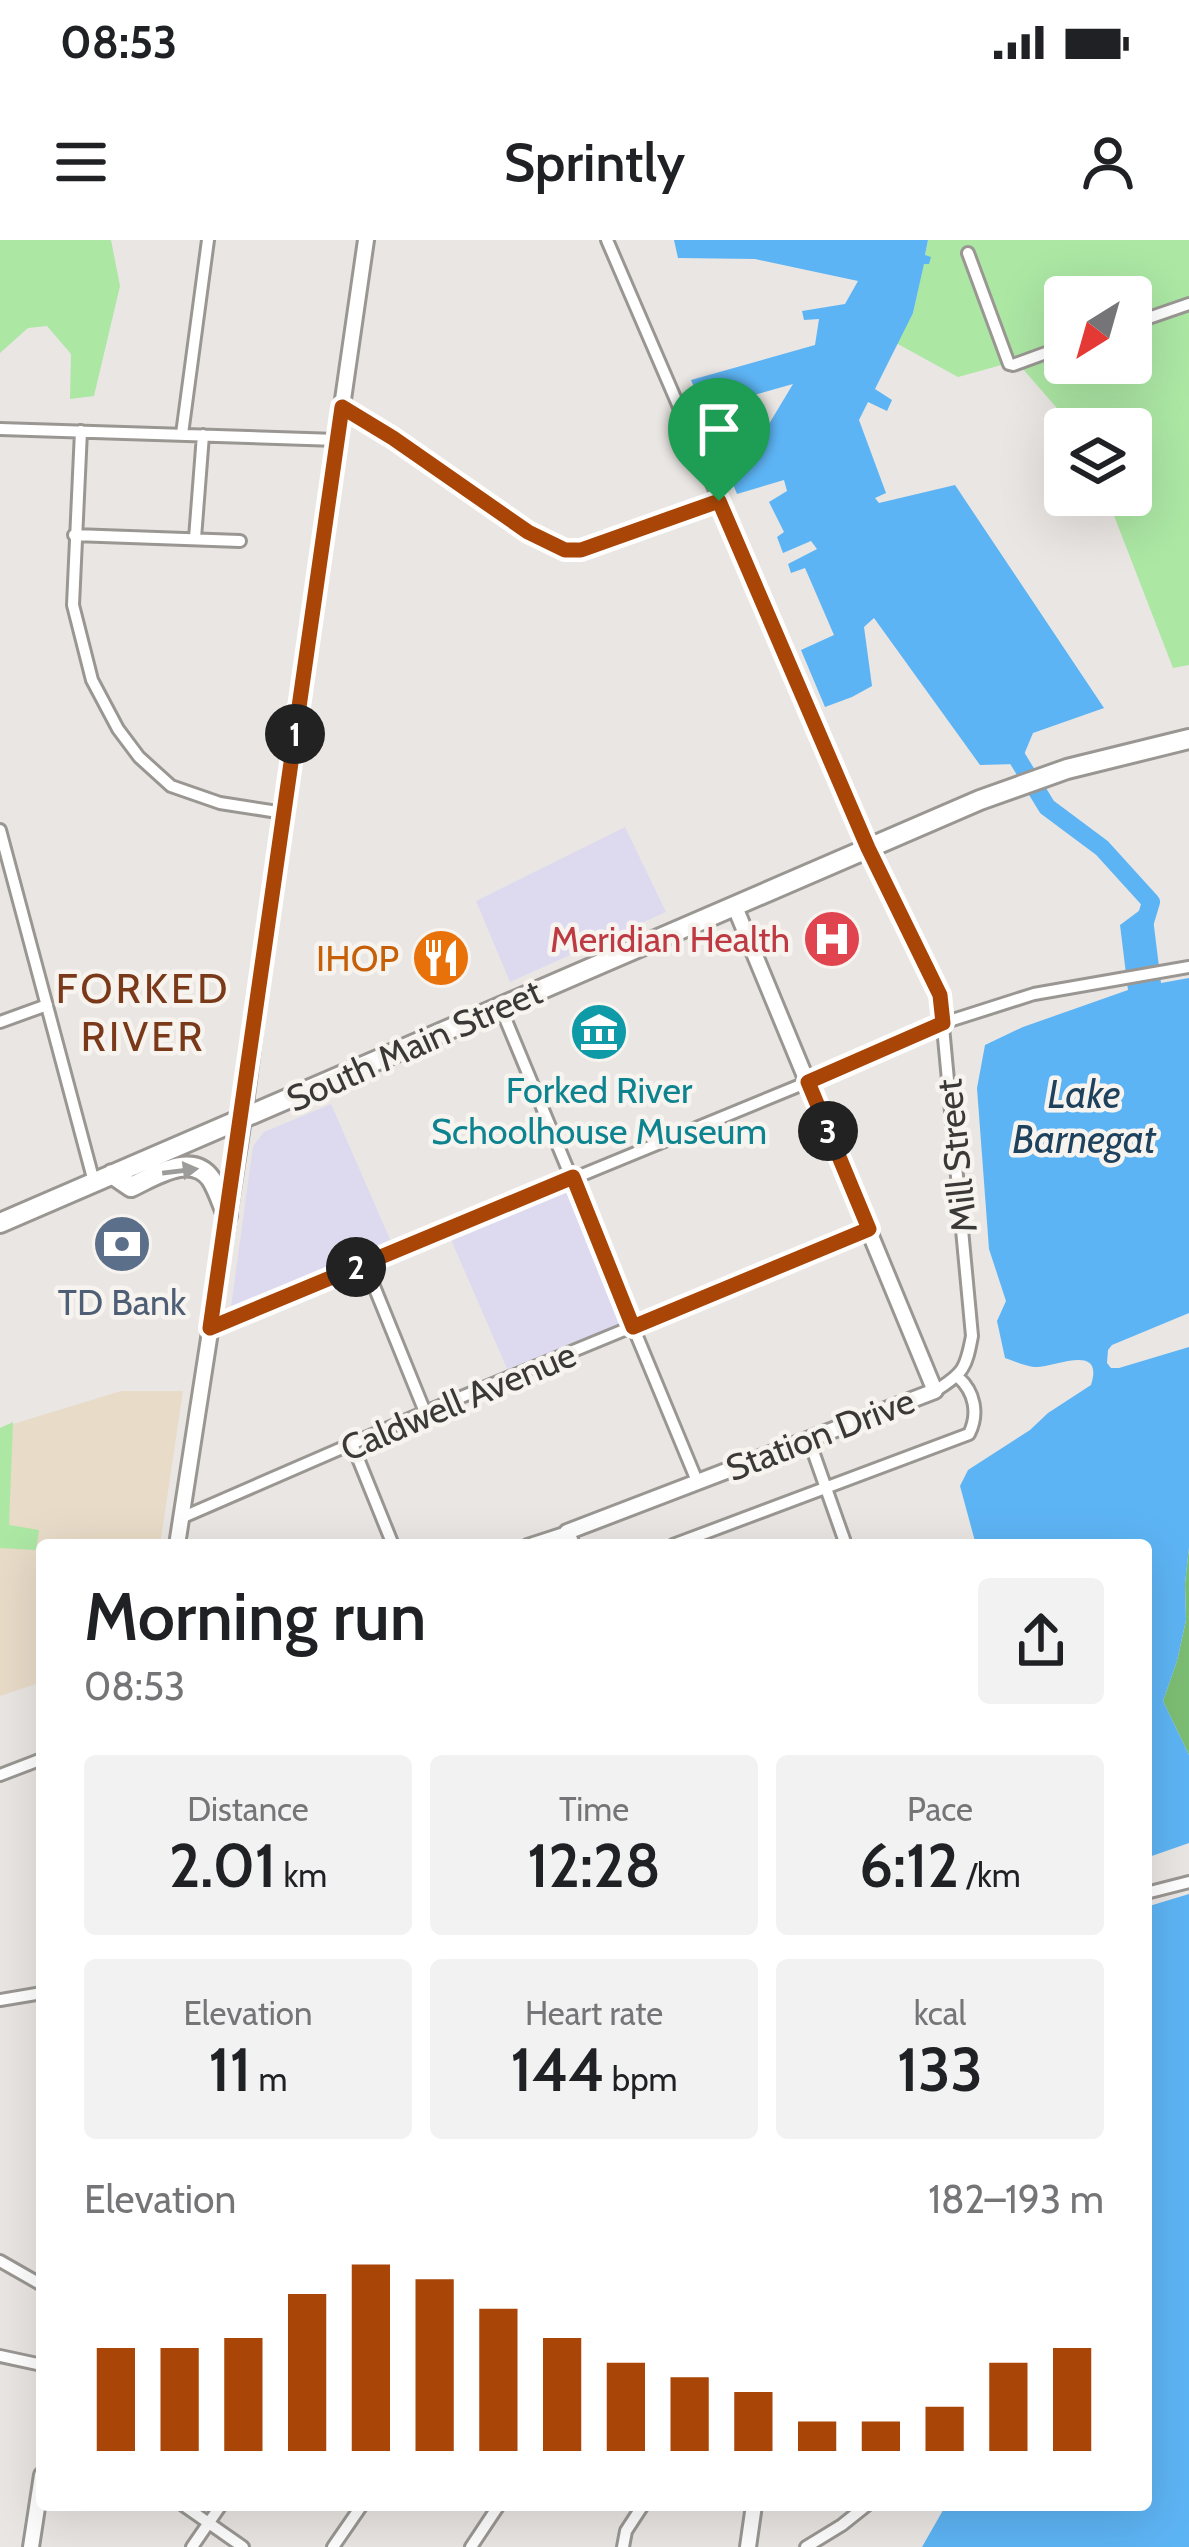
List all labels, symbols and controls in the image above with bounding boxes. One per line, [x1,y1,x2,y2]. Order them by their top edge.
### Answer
text: 08:53 [60,15,177,69]
icon: menu [48,129,114,195]
text: Sprintly [504,129,685,195]
icon: person [1075,129,1141,195]
north arrow [1044,276,1152,384]
map controls [1044,276,1152,516]
pin [668,378,770,501]
icon: arrive [686,396,752,462]
button: layers [1044,408,1152,516]
pin: 1 [265,704,325,764]
text: 1 [289,714,301,754]
hospital icon: Meridian Health [801,908,863,970]
place label: Meridian Health [550,917,790,961]
restaurant icon: IHOP [410,927,472,989]
place label: IHOP [316,936,399,980]
district label: FORKED RIVER [56,962,230,1062]
street label: South Main Street [280,969,548,1121]
museum icon: Forked River Schoolhouse Museum [568,1001,630,1063]
place label: Forked River Schoolhouse Museum [431,1068,767,1153]
water label: Lake Barnegat [1012,1070,1157,1163]
street label: Mill Street [926,1077,986,1235]
pin: 3 [798,1101,858,1161]
text: 3 [819,1111,837,1151]
one-way arrow [162,1161,200,1180]
bank icon: TD Bank [91,1213,153,1275]
pin: 2 [326,1237,386,1297]
text: 2 [347,1247,365,1287]
place label: TD Bank [58,1280,187,1324]
street label: Caldwell Avenue [334,1332,582,1470]
street label: Station Drive [720,1378,920,1490]
text: Morning run [84,1576,426,1657]
button: share [978,1578,1104,1704]
text: 08:53 [84,1662,185,1710]
text: Distance [187,1789,309,1829]
text: Time [559,1789,629,1829]
text: Pace [907,1789,973,1829]
text: 2.01 [169,1829,276,1902]
text: 12:28 [527,1829,661,1902]
text: 6:12 [859,1829,959,1902]
text: km [276,1855,327,1895]
text: /km [959,1855,1021,1895]
text: Elevation [184,1993,312,2033]
text: Heart rate [525,1993,663,2033]
text: kcal [914,1993,966,2033]
text: 11 [209,2033,251,2106]
text: 144 [511,2033,604,2106]
text: 133 [897,2033,983,2106]
text: m [251,2059,287,2099]
text: bpm [604,2059,677,2099]
text: Elevation [84,2175,236,2223]
text: 182–193 m [928,2175,1104,2223]

